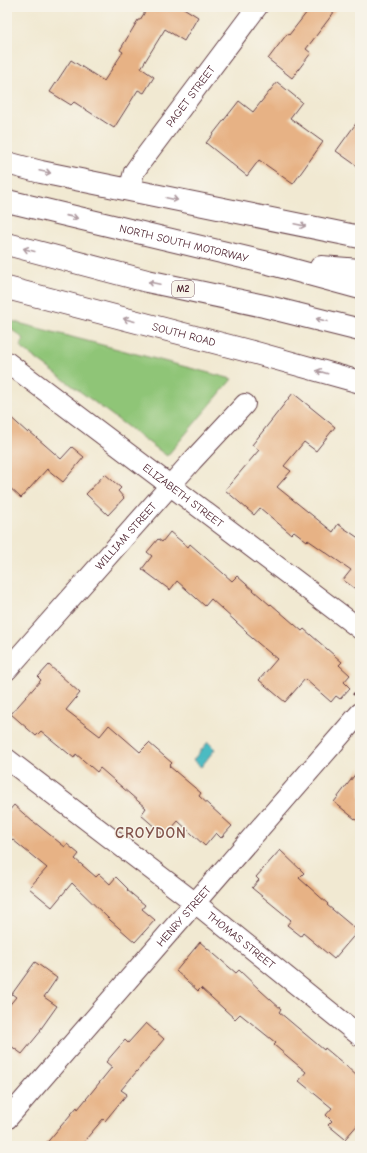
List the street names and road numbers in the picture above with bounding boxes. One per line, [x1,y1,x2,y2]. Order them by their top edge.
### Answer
street label: PAGET STREET [163,63,218,130]
street label: NORTH SOUTH MOTORWAY [118,221,250,265]
road number: M2 [172,281,194,297]
street label: SOUTH ROAD [151,320,217,349]
street label: ELIZABETH STREET [140,461,226,530]
street label: WILLIAM STREET [92,499,159,572]
street label: HENRY STREET [154,883,214,949]
street label: THOMAS STREET [205,909,278,972]

